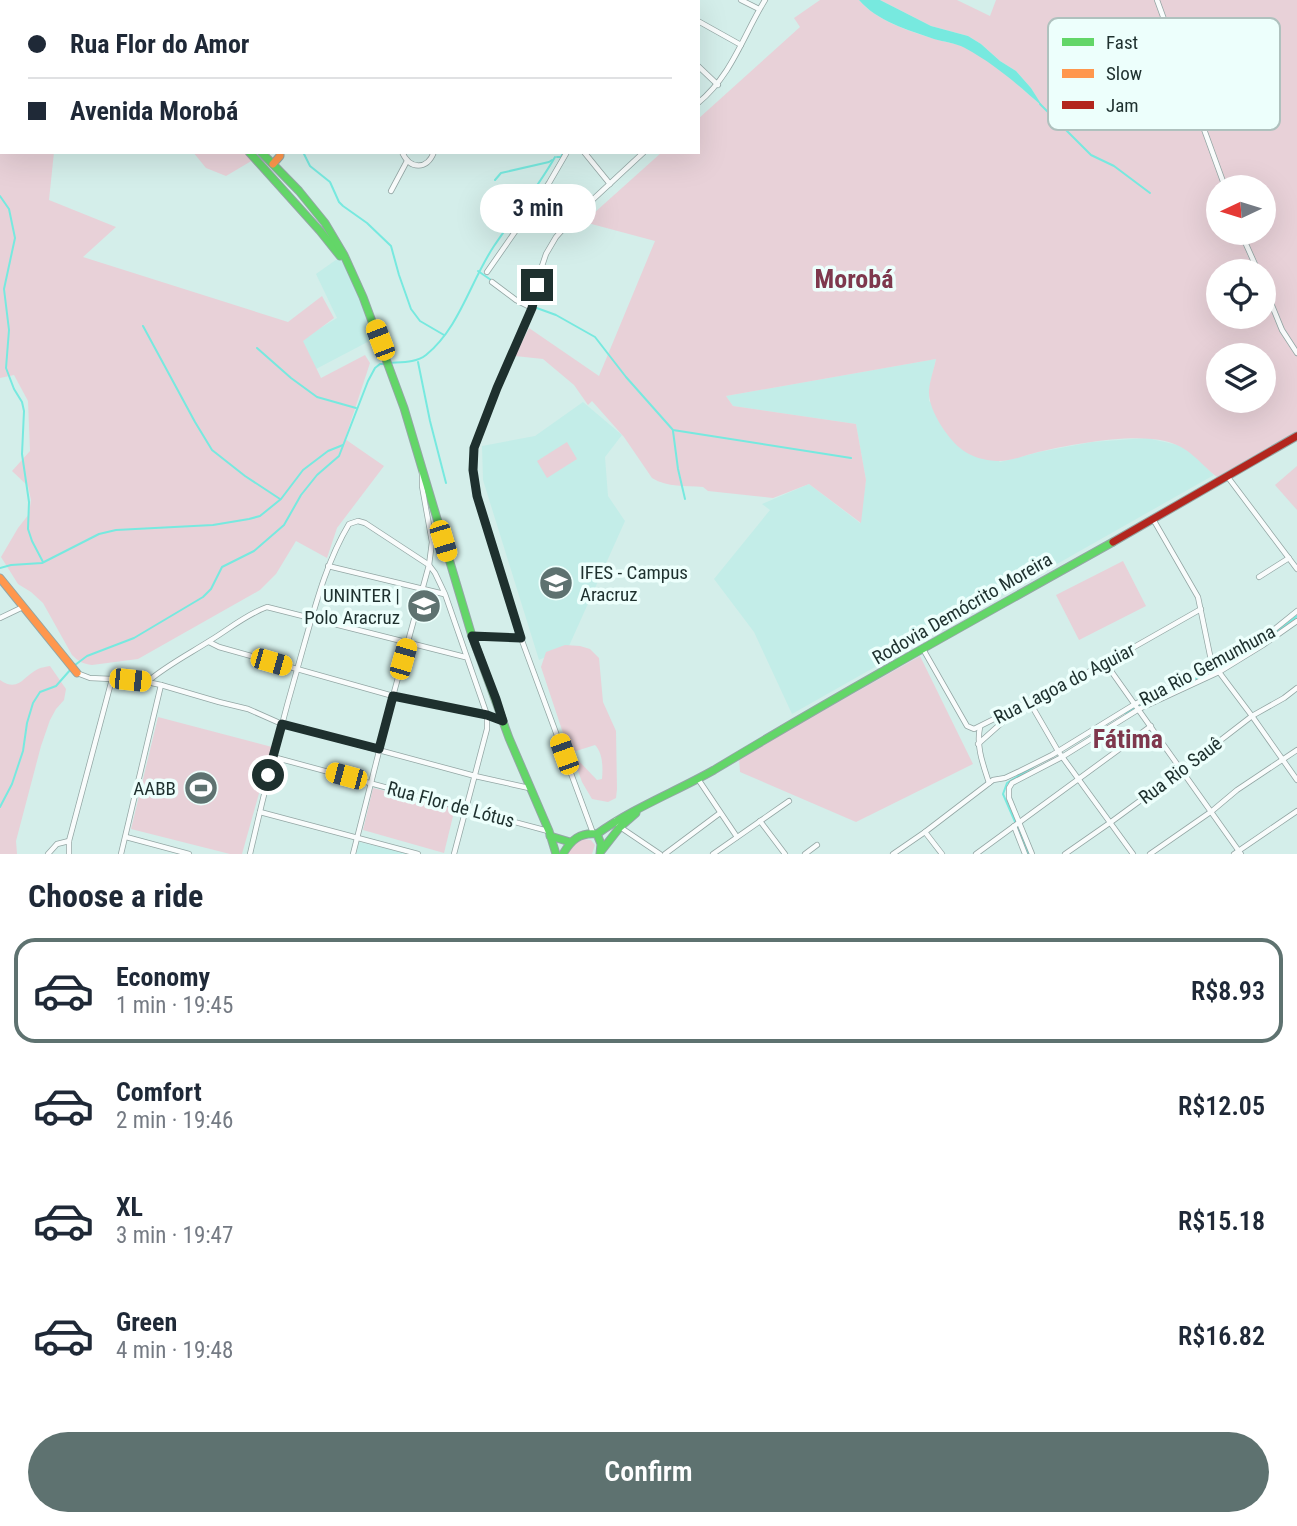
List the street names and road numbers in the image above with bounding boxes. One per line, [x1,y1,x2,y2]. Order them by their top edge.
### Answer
street label: Rodovia Demócrito Moreira [868,548,1056,669]
street label: Rua Rio Gemunhuna [1135,620,1279,711]
street label: Rua Lagoa do Aguiar [990,638,1139,729]
street label: Rua Rio Sauê [1134,732,1226,809]
street label: Rua Flor de Lótus [385,776,517,832]

